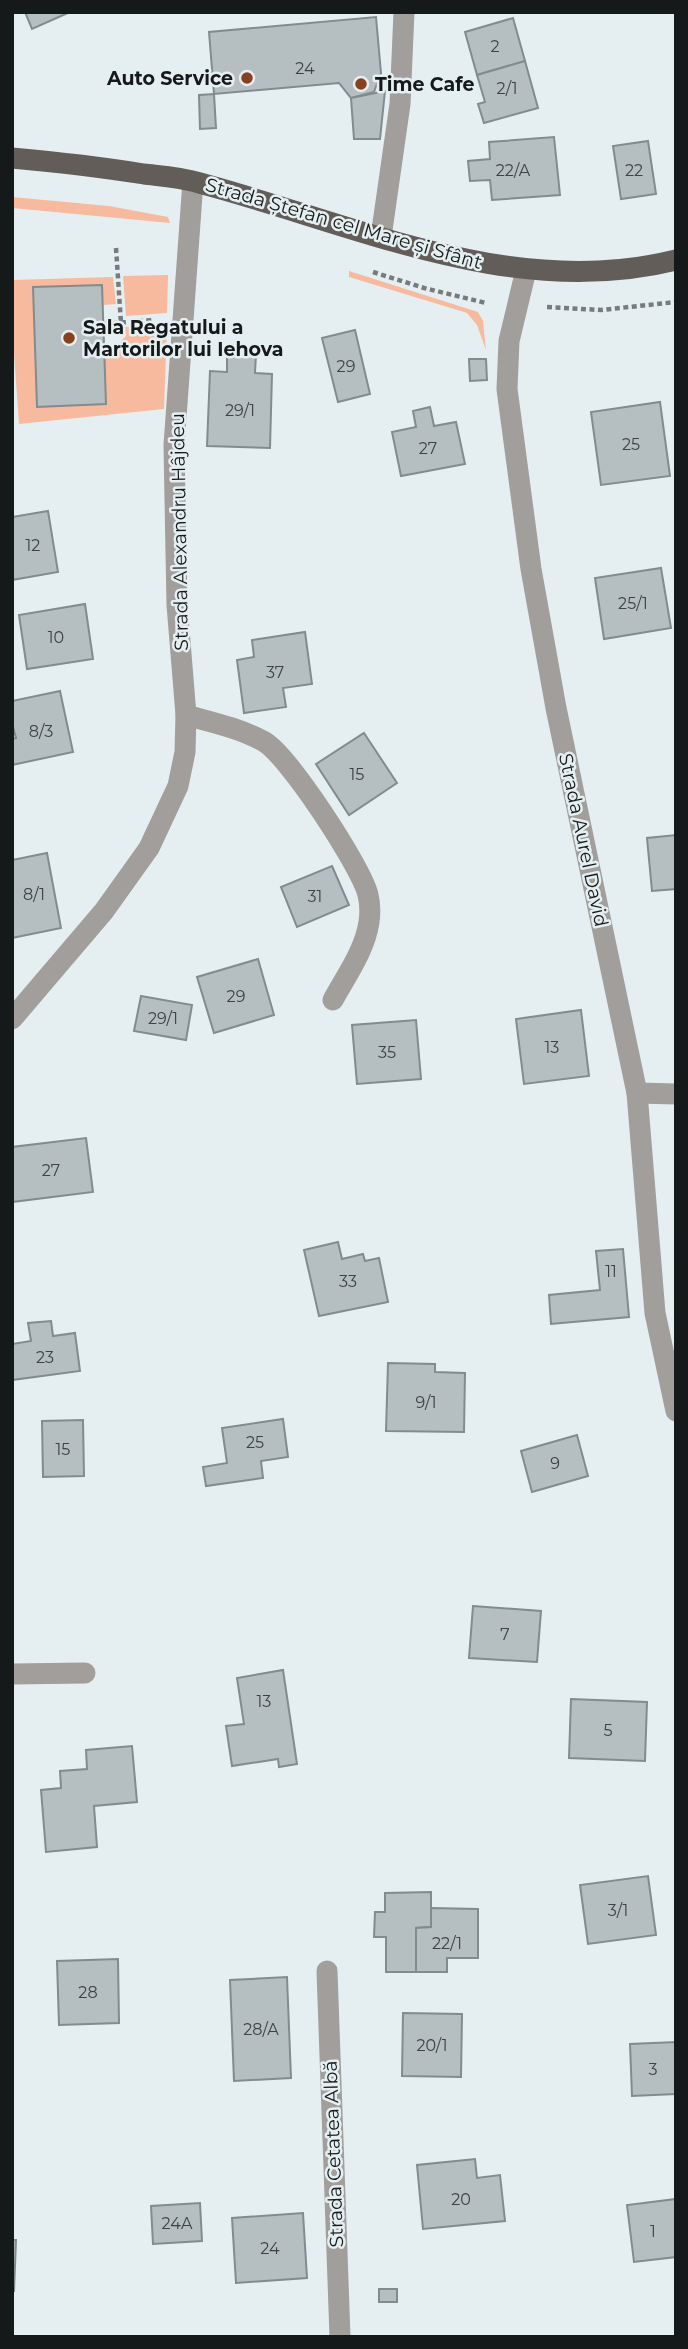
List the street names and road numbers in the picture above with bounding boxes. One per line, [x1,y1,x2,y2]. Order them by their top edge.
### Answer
street label: Strada Ștefan cel Mare și Sfânt [203,173,485,275]
street label: Strada Alexandru Hâjdeu [166,413,193,651]
street label: Strada Aurel David [554,751,613,929]
street label: Strada Cetatea Albă [319,2060,348,2248]

